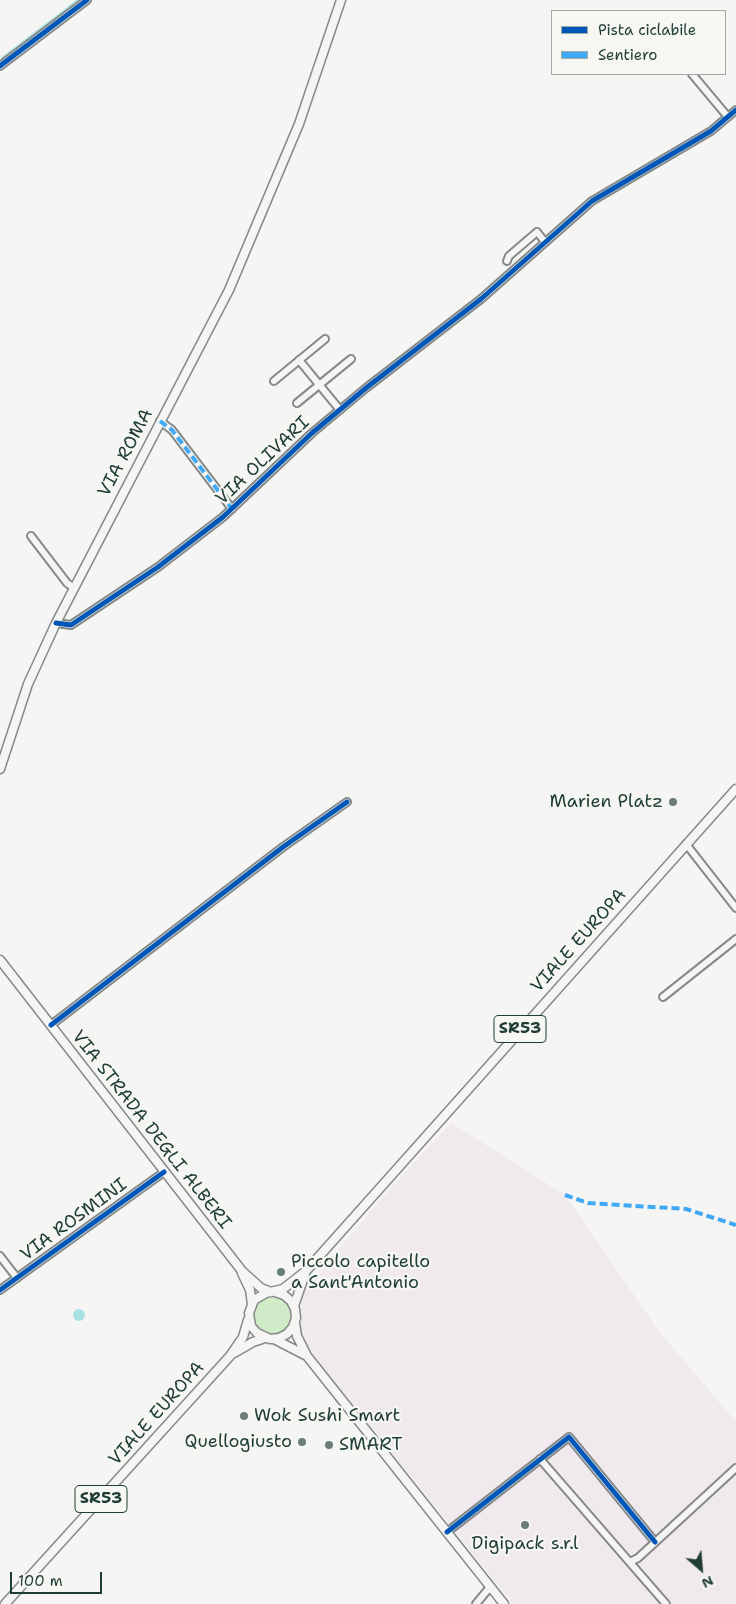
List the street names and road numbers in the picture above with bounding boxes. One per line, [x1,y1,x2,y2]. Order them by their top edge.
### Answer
street label: VIA ROMA [94,405,158,501]
street label: VIA OLIVARI [212,412,314,510]
street label: VIALE EUROPA [527,885,631,997]
road number: SR53 [494,1016,546,1042]
street label: VIA STRADA DEGLI ALBERI [67,1026,235,1234]
street label: VIA ROSMINI [17,1174,131,1266]
street label: VIALE EUROPA [105,1358,209,1470]
road number: SR53 [75,1486,127,1512]

